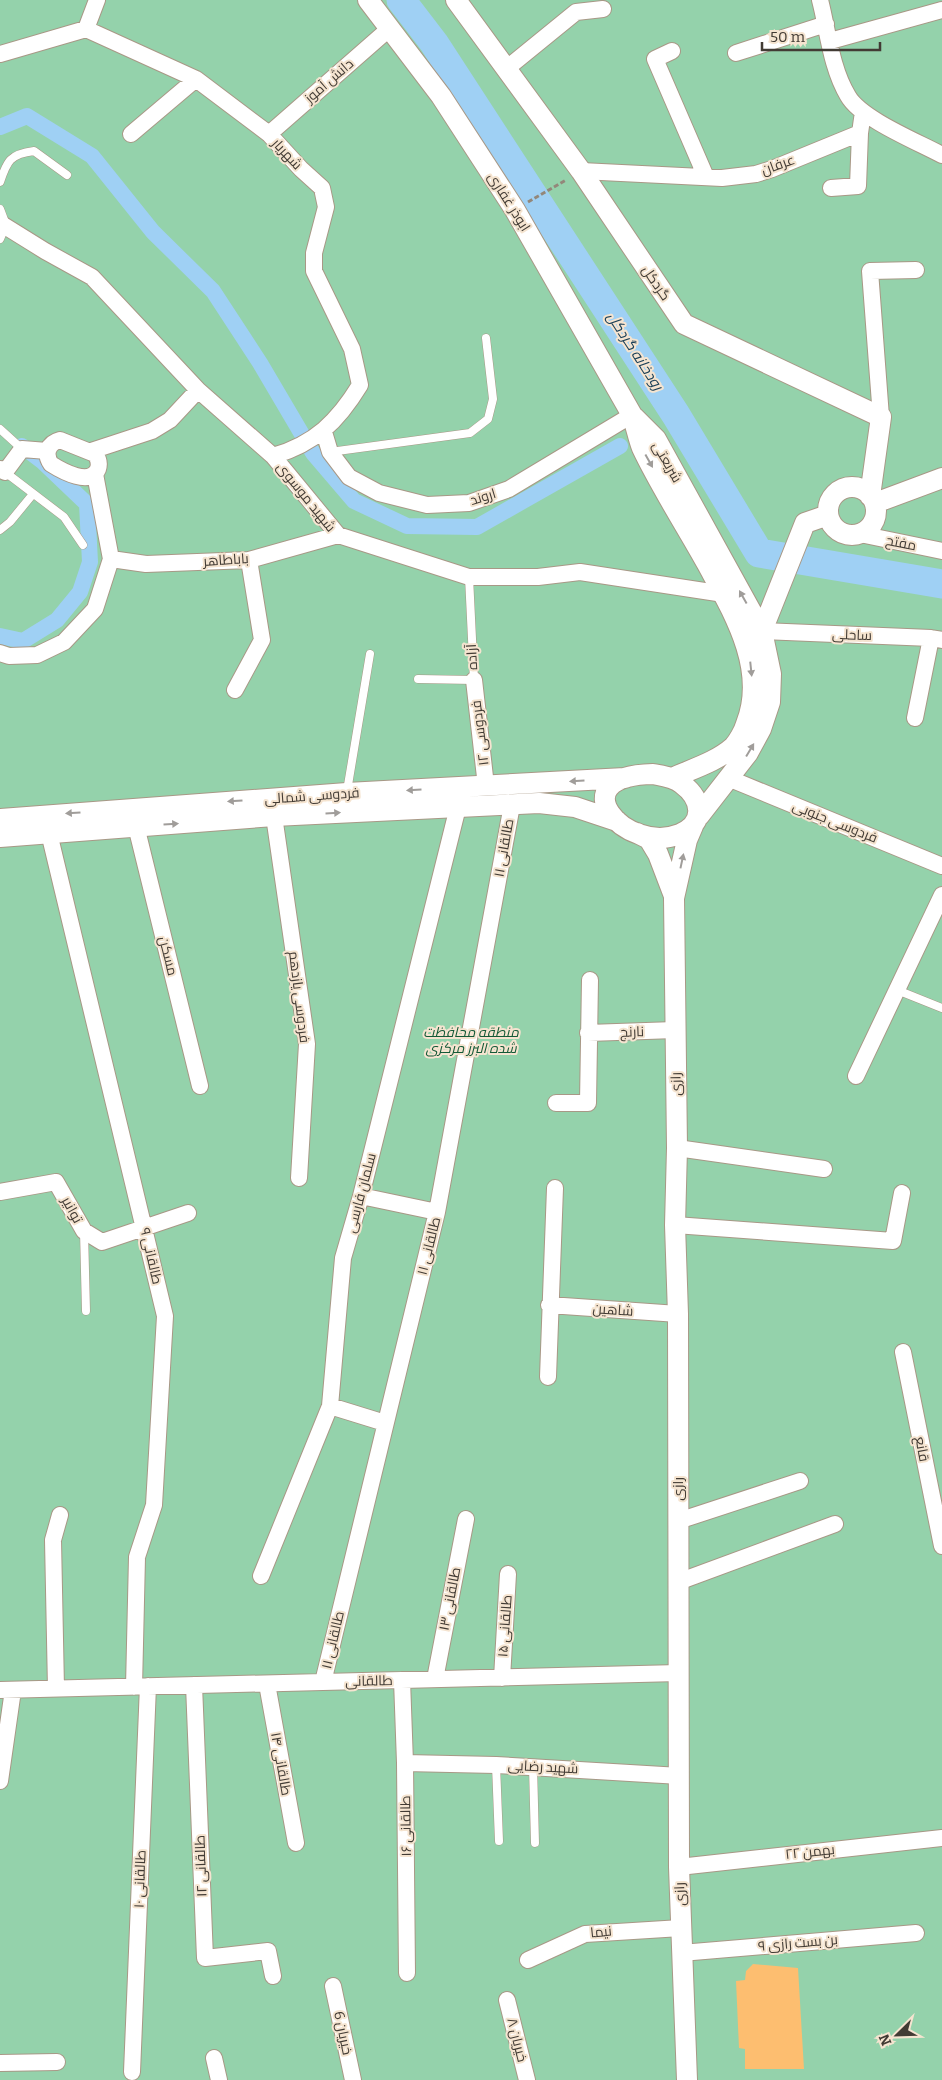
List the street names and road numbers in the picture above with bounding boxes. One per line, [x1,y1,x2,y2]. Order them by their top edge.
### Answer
street label: دانش آموز [300,55,357,107]
street label: شهریار [268,134,306,173]
street label: عرفان [759,151,797,179]
street label: ابوذر غفاری [484,169,534,235]
street label: گردکل [638,262,674,304]
street label: شریعتی [648,438,686,486]
street label: شهید موسوی [273,459,339,535]
street label: اروند [468,485,498,509]
street label: مفتح [884,532,918,554]
street label: باباطاهر [202,550,249,570]
street label: ساحلی [832,626,872,644]
street label: آزاده [463,643,481,671]
street label: فردوسی ۱۲ [468,699,492,767]
street label: فردوسی شمالی [264,784,360,808]
street label: فردوسی جنوبی [790,797,880,847]
street label: طالقانی ۱۱ [491,817,517,879]
street label: مسکن [155,935,181,977]
street label: فردوسی یازدهم [284,950,313,1044]
street label: نارنج [620,1023,644,1041]
street label: رازی [667,1072,685,1096]
street label: سلمان فارسی [342,1151,380,1235]
street label: توانیر [57,1193,86,1226]
street label: طالقانی ۱۱ [414,1215,444,1277]
street label: طالقانی ۹ [136,1226,166,1286]
street label: شاهین [592,1300,634,1320]
street label: قانع [911,1435,933,1463]
street label: رازی [670,1477,687,1501]
street label: طالقانی ۱۳ [436,1566,464,1632]
street label: طالقانی ۱۵ [494,1594,516,1658]
street label: طالقانی ۱۱ [318,1609,348,1671]
street label: طالقانی [345,1672,393,1690]
street label: طالقانی ۱۴ [267,1731,295,1797]
street label: شهید رضایی [507,1757,579,1777]
street label: طالقانی ۱۶ [397,1795,415,1857]
street label: طالقانی ۱۲ [191,1835,211,1897]
street label: ۲۲ بهمن [784,1841,836,1863]
street label: طالقانی ۱۰ [130,1850,150,1908]
street label: رازی [671,1882,689,1906]
street label: نیما [589,1922,613,1942]
street label: بن بست رازی ۹ [757,1931,839,1955]
street label: خیریان 6 [330,2010,356,2056]
street label: خیریان ۸ [503,2016,531,2064]

